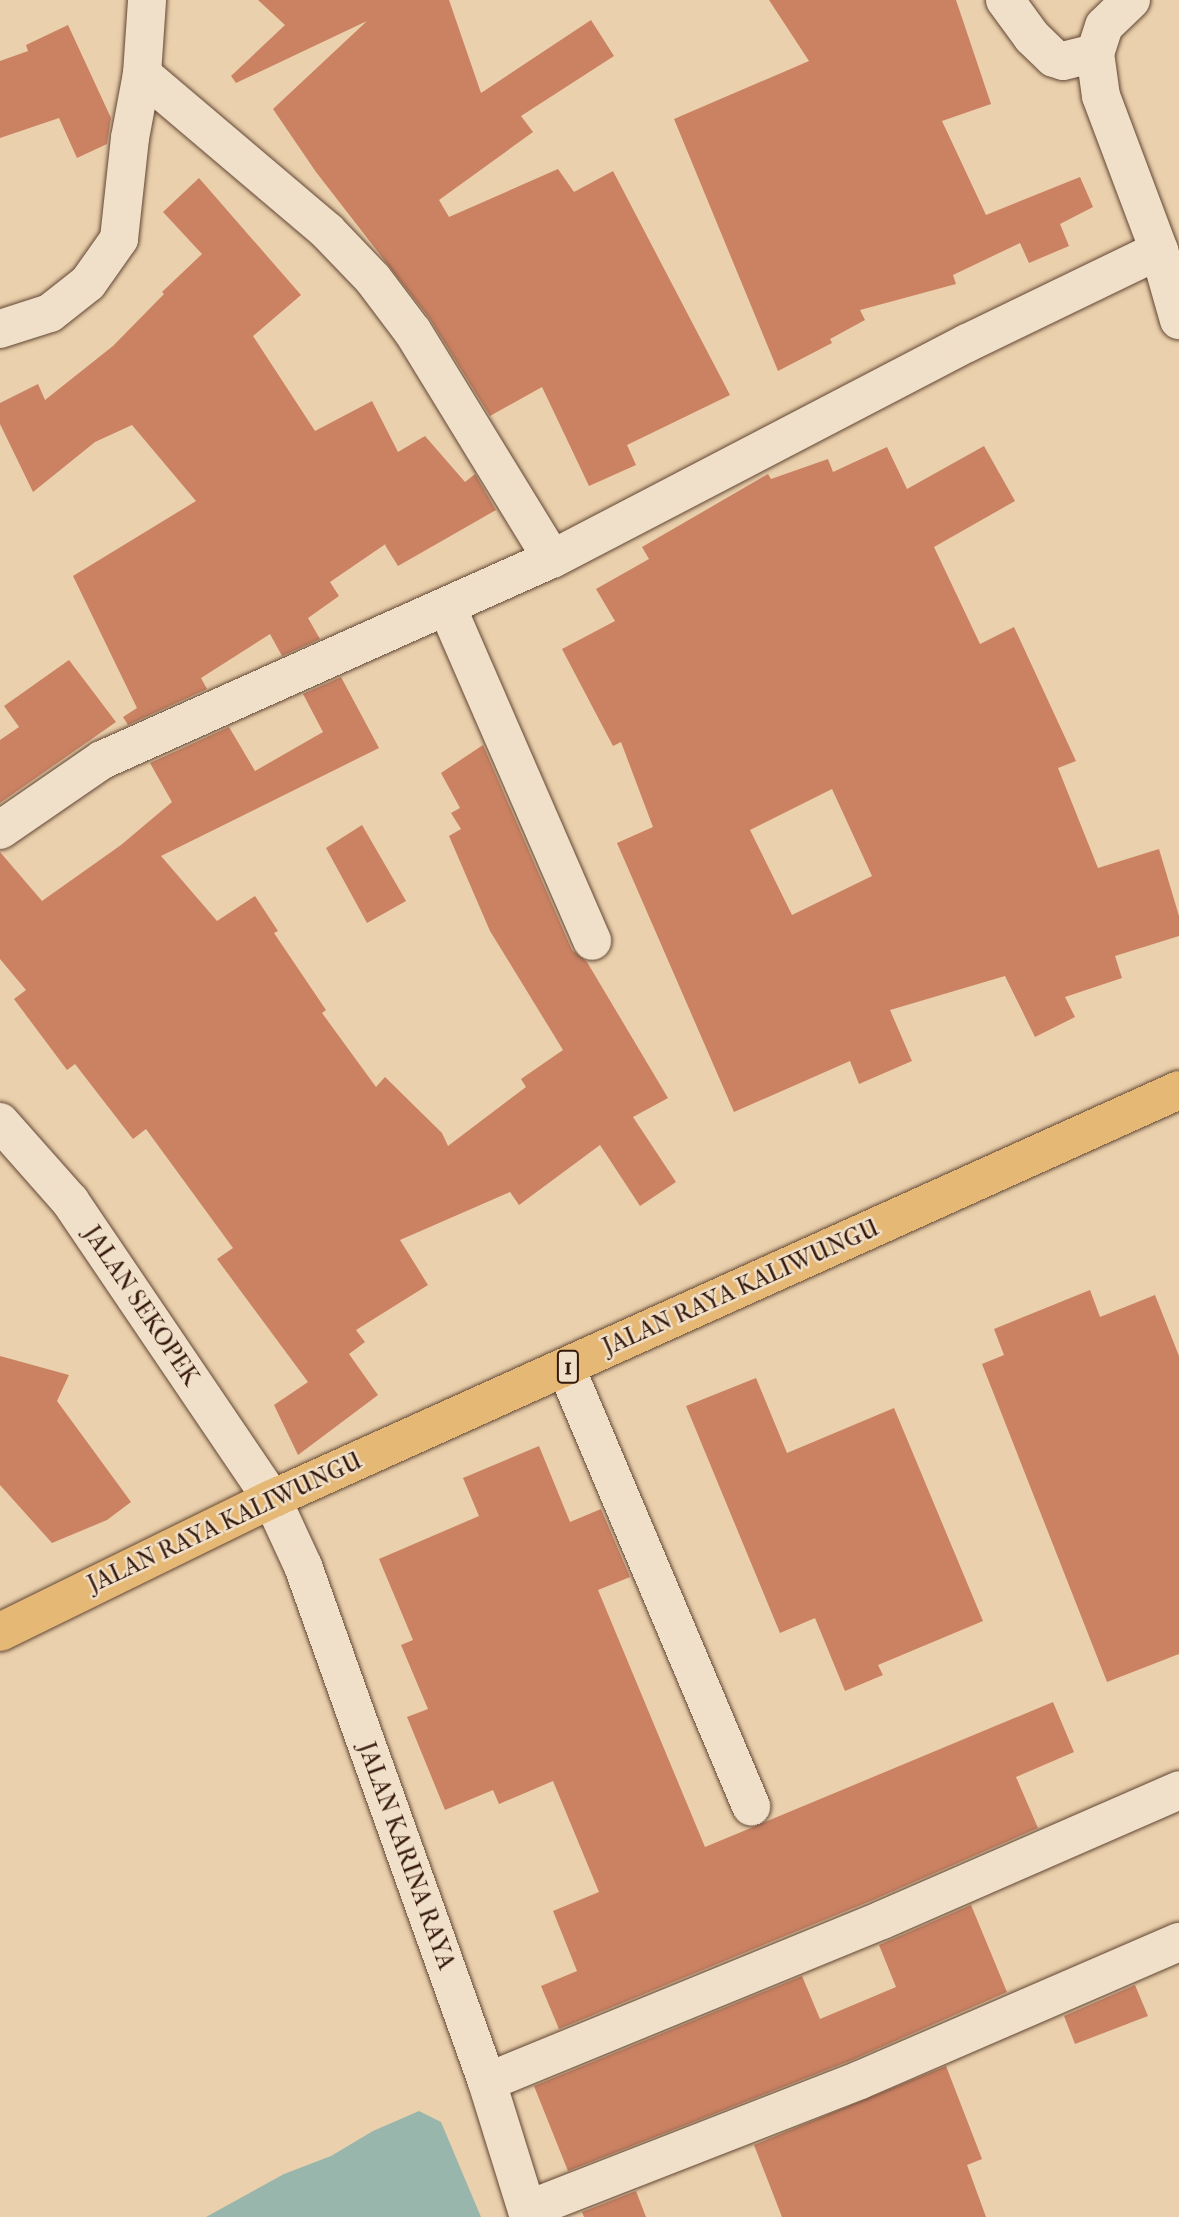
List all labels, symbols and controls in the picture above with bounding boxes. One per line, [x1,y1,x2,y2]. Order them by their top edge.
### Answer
street label: JALAN RAYA KALIWUNGU [598,1214,884,1362]
street label: JALAN SEKOPEK [77,1221,205,1391]
road number: 1 [556,1348,580,1386]
street label: JALAN RAYA KALIWUNGU [83,1447,367,1599]
street label: JALAN KARINA RAYA [351,1738,461,1974]

